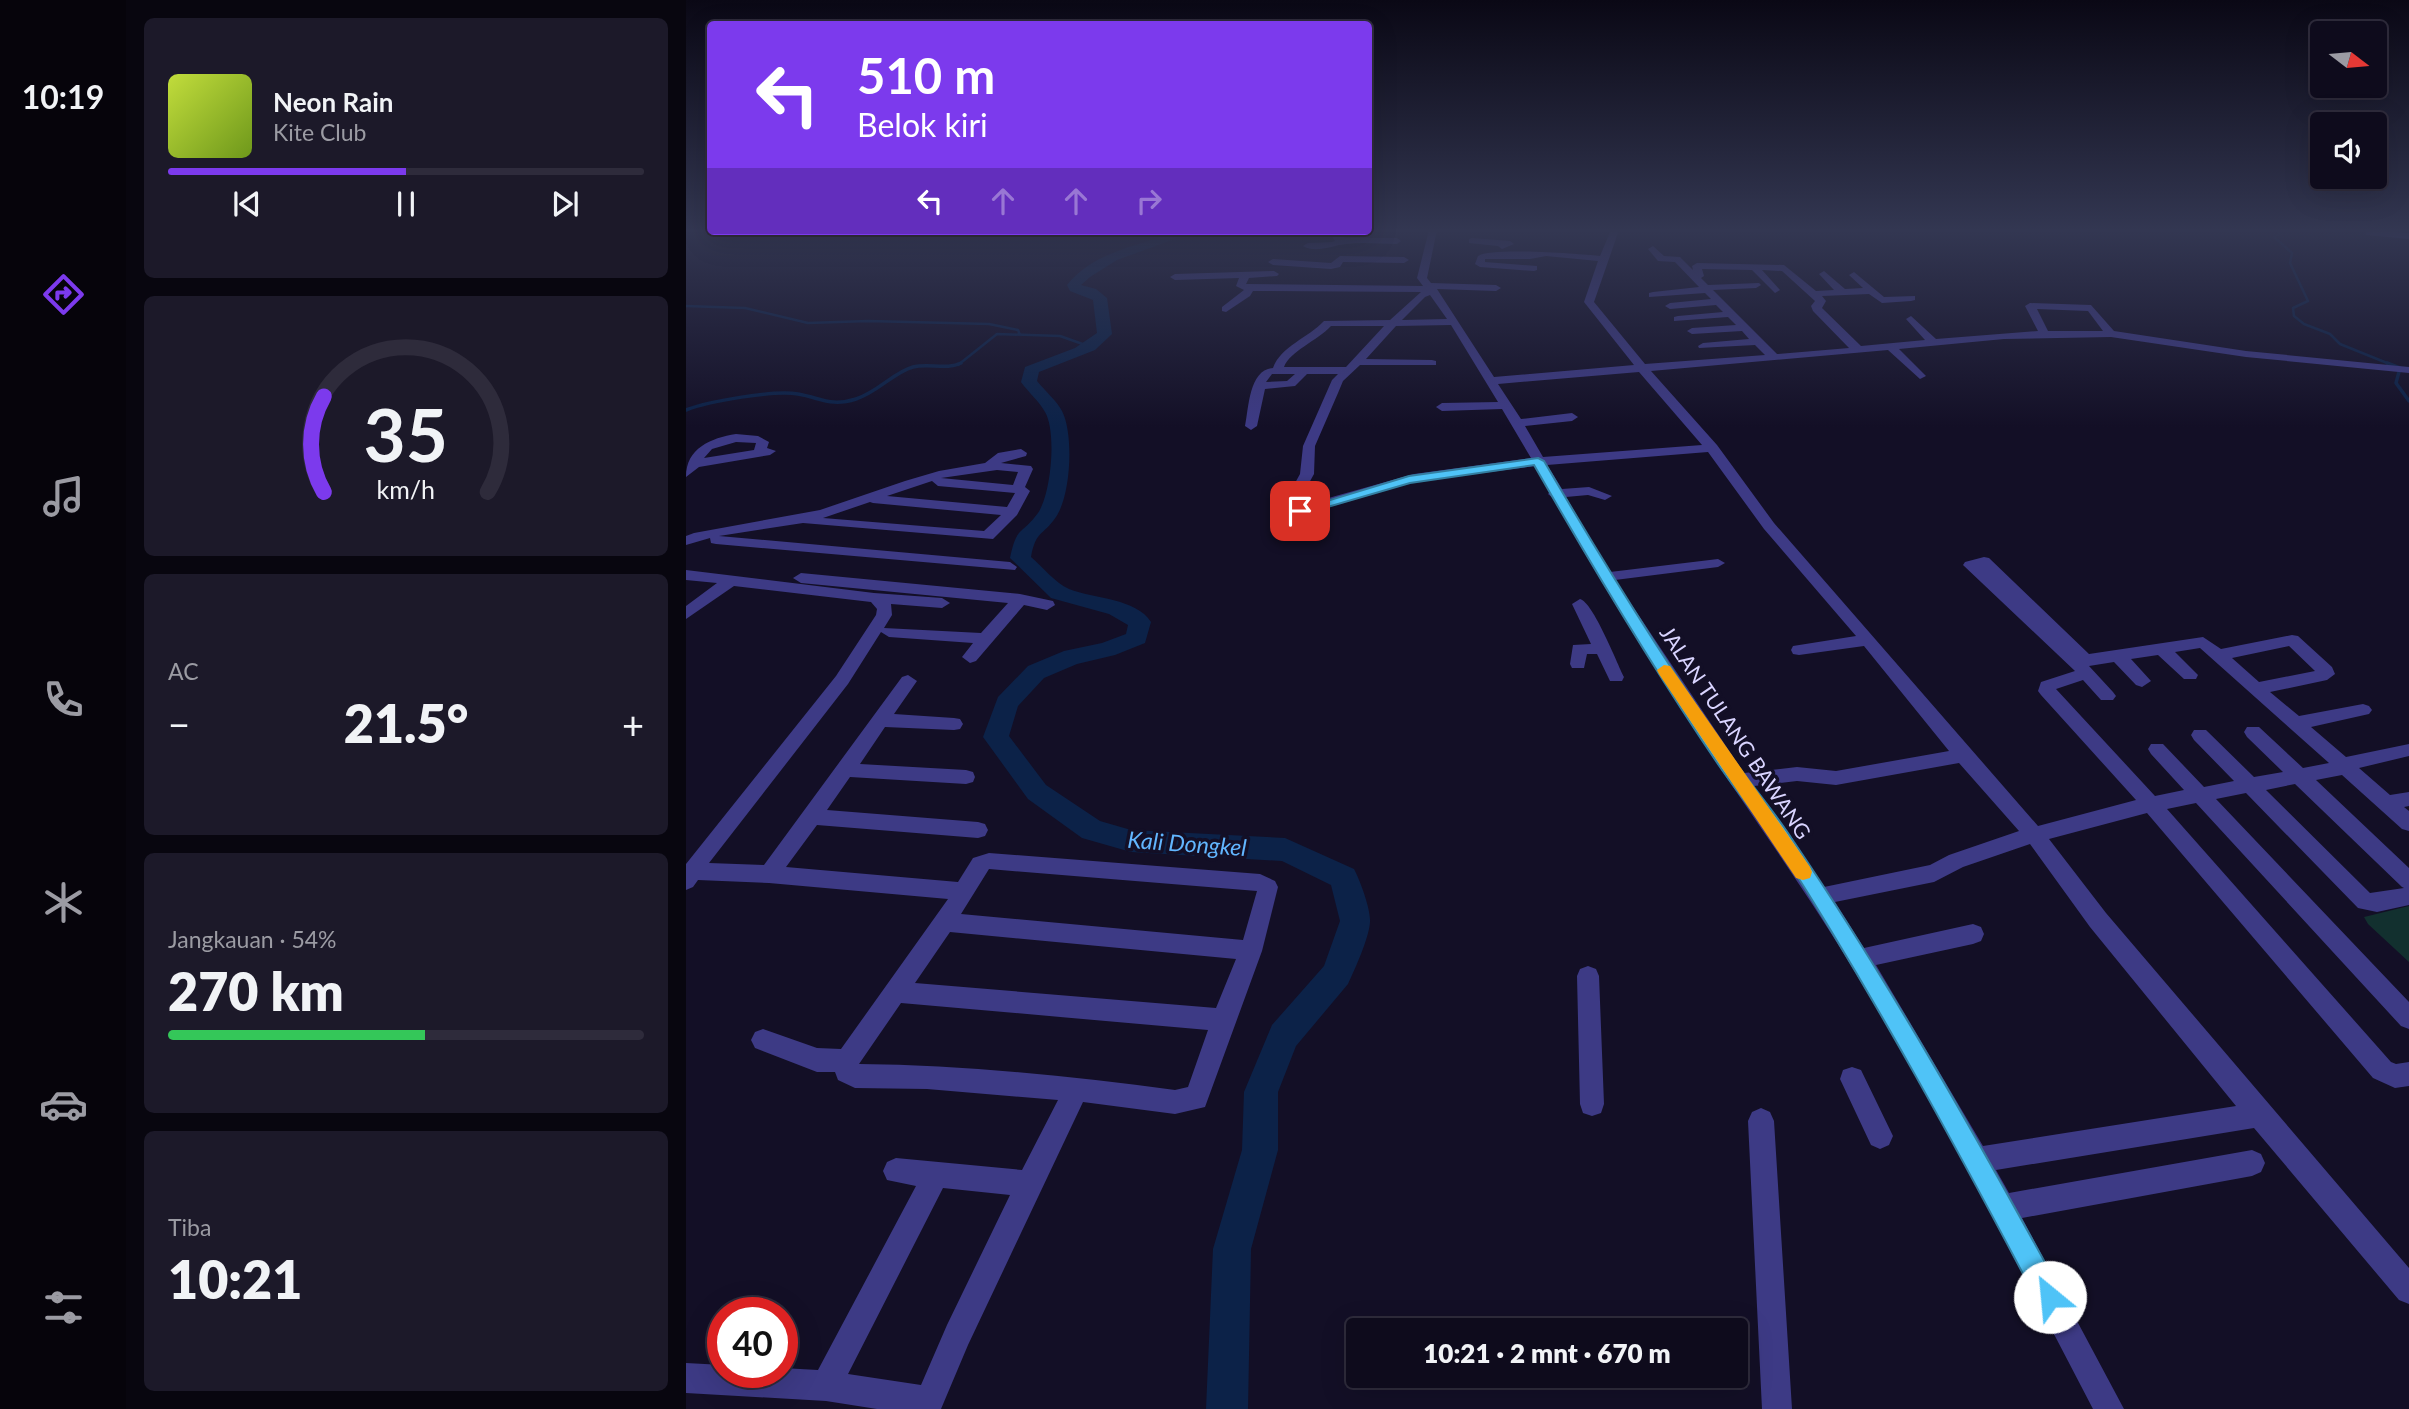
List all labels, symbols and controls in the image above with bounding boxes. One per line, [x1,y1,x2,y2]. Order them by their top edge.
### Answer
north arrow [2310,21,2387,98]
map controls [2310,21,2387,189]
text: 510 m [857,46,995,104]
icon: left [742,49,833,140]
text: 10:19 [22,77,104,116]
text: Neon Rain [273,86,393,118]
text: Belok kiri [857,105,988,144]
button: sound [2310,112,2387,189]
text: Kite Club [273,118,366,146]
icon: left [911,182,949,220]
icon: ahead [984,182,1022,220]
icon: ahead [1057,182,1095,220]
icon: right [1130,182,1168,220]
icon: previous [228,185,266,223]
icon: pause [387,185,425,223]
icon: next [546,185,584,223]
icon: directions [39,270,88,319]
text: 35 [364,391,448,479]
icon: music [39,472,88,521]
text: km/h [377,474,435,504]
pin [1270,481,1330,541]
icon: arrive [1281,492,1319,530]
street label: JALAN TULANG BAWANG [1655,621,1817,843]
text: AC [168,657,199,685]
icon: phone [39,675,88,724]
text: 21.5° [344,692,468,754]
text: − [168,701,190,747]
text: + [622,701,644,747]
water label: Kali Dongkel [1127,825,1247,861]
icon: climate [39,878,88,927]
text: Jangkauan · 54% [168,925,337,953]
text: 270 km [168,960,344,1022]
icon: car [39,1080,88,1129]
text: Tiba [168,1213,211,1241]
text: 10:21 [168,1248,302,1310]
position arrow [2013,1260,2087,1334]
icon: filters [39,1283,88,1332]
speed limit sign: 40 [707,1297,798,1388]
text: 10:21 · 2 mnt · 670 m [1423,1337,1671,1369]

